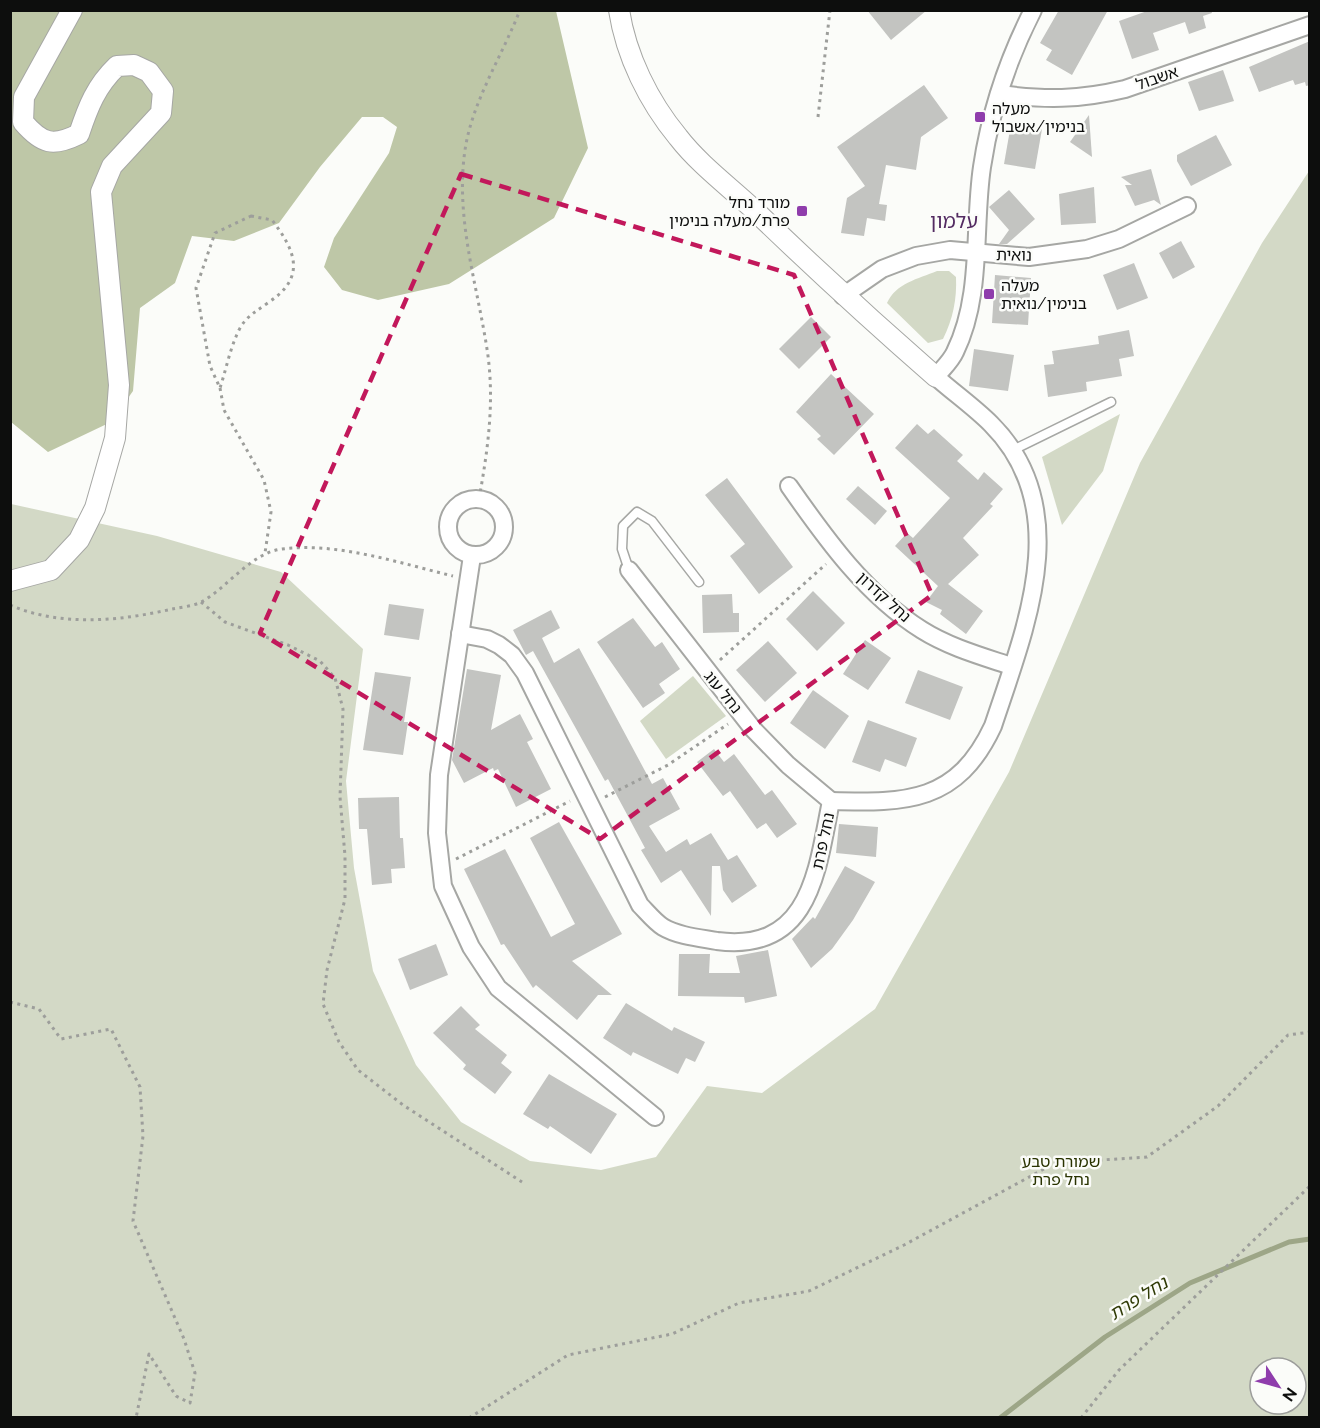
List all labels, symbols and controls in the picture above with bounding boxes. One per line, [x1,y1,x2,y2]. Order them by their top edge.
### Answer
street label: אשבול [1133,62,1181,94]
place label: מעלה בנימין/אשבול [992,99,1085,136]
marker: מעלה בנימין/אשבול [973,110,987,124]
place label: מורד נחל פרת/מעלה בנימין [669,193,790,230]
marker: מורד נחל פרת/מעלה בנימין [795,204,809,218]
district label: עלמון [930,209,978,233]
street label: נואית [996,245,1032,265]
place label: מעלה בנימין/נואית [1001,276,1087,313]
marker: מעלה בנימין/נואית [982,287,996,301]
street label: נחל קדרון [853,568,915,626]
street label: נחל עוג [700,667,746,717]
street label: נחל פרת [808,811,838,871]
park label: שמורת טבע נחל פרת [1022,1152,1100,1189]
water label: נחל פרת [1105,1271,1172,1324]
north arrow [1248,1356,1308,1416]
text: N [1278,1384,1301,1405]

